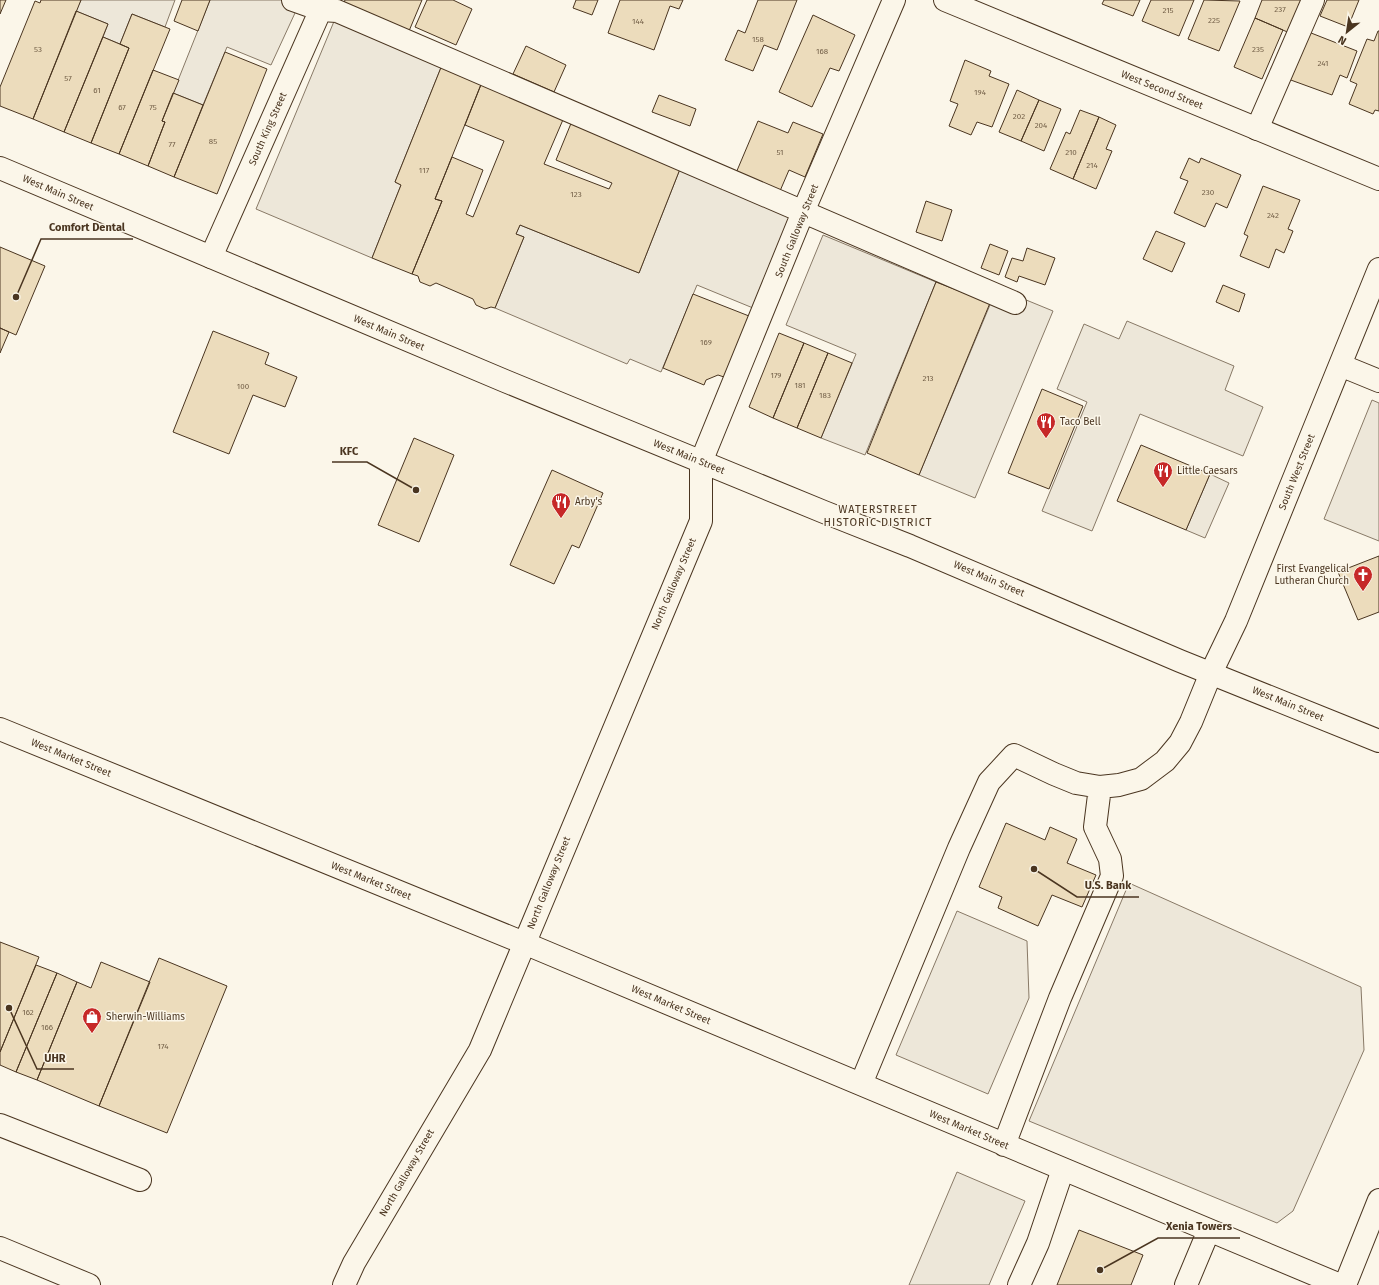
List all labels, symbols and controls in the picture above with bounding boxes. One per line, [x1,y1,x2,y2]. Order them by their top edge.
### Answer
house number: 237 [1274,5,1286,14]
house number: 215 [1162,6,1174,15]
north arrow [1327,12,1367,52]
house number: 225 [1208,16,1220,25]
house number: 144 [632,17,645,26]
text: N [1336,33,1349,48]
house number: 158 [752,35,765,44]
house number: 53 [34,45,42,54]
house number: 235 [1252,45,1264,54]
house number: 168 [816,47,829,56]
house number: 241 [1318,59,1329,68]
street label: West Second Street [1119,68,1205,112]
house number: 57 [64,74,72,83]
house number: 61 [93,86,101,95]
house number: 194 [974,88,987,97]
street label: South King Street [246,90,290,167]
house number: 67 [118,103,126,112]
house number: 75 [149,103,157,112]
house number: 202 [1013,112,1025,121]
house number: 204 [1035,121,1048,130]
house number: 85 [209,137,217,146]
house number: 77 [168,140,176,149]
house number: 51 [776,148,784,157]
house number: 210 [1065,148,1077,157]
house number: 214 [1086,161,1098,170]
house number: 117 [419,166,430,175]
street label: West Main Street [21,173,96,214]
street label: South Galloway Street [773,182,821,279]
house number: 230 [1202,188,1215,197]
house number: 123 [570,190,582,199]
house number: 242 [1267,211,1279,220]
callout: Comfort Dental [41,216,133,239]
text: Comfort Dental [49,221,126,234]
street label: West Main Street [352,313,427,354]
house number: 169 [700,338,712,347]
house number: 179 [770,371,782,380]
house number: 213 [922,374,934,383]
house number: 181 [794,381,806,390]
house number: 100 [237,382,250,391]
house number: 183 [819,391,831,400]
restaurant icon: Taco Bell [1035,411,1057,439]
place label: Taco Bell [1060,416,1101,428]
street label: South West Street [1276,432,1318,512]
street label: West Main Street [651,437,727,477]
callout: KFC [332,439,367,462]
text: KFC [340,445,359,458]
restaurant icon: Little Caesars [1152,460,1174,488]
place label: Little Caesars [1177,465,1238,477]
restaurant icon: Arby's [550,491,572,519]
place label: Arby's [575,496,603,508]
district label: WATERSTREET HISTORIC DISTRICT [824,503,932,529]
street label: North Galloway Street [649,536,699,632]
street label: West Main Street [952,559,1027,600]
place label: First Evangelical Lutheran Church [1275,563,1349,587]
church icon: First Evangelical Lutheran Church [1352,564,1374,592]
street label: West Main Street [1250,684,1326,724]
street label: West Market Street [29,736,113,780]
street label: North Galloway Street [525,835,573,931]
street label: West Market Street [329,859,413,903]
callout: U.S. Bank [1077,874,1139,897]
text: U.S. Bank [1085,879,1132,892]
street label: West Market Street [629,983,713,1027]
shop icon: Sherwin-Williams [81,1006,103,1034]
house number: 162 [22,1008,34,1017]
place label: Sherwin-Williams [106,1011,185,1023]
house number: 166 [41,1023,53,1032]
house number: 174 [158,1042,169,1051]
callout: UHR [37,1046,74,1069]
text: UHR [44,1052,66,1065]
street label: West Market Street [927,1108,1011,1152]
street label: North Galloway Street [377,1127,437,1219]
callout: Xenia Towers [1158,1215,1240,1238]
text: Xenia Towers [1165,1220,1233,1233]

